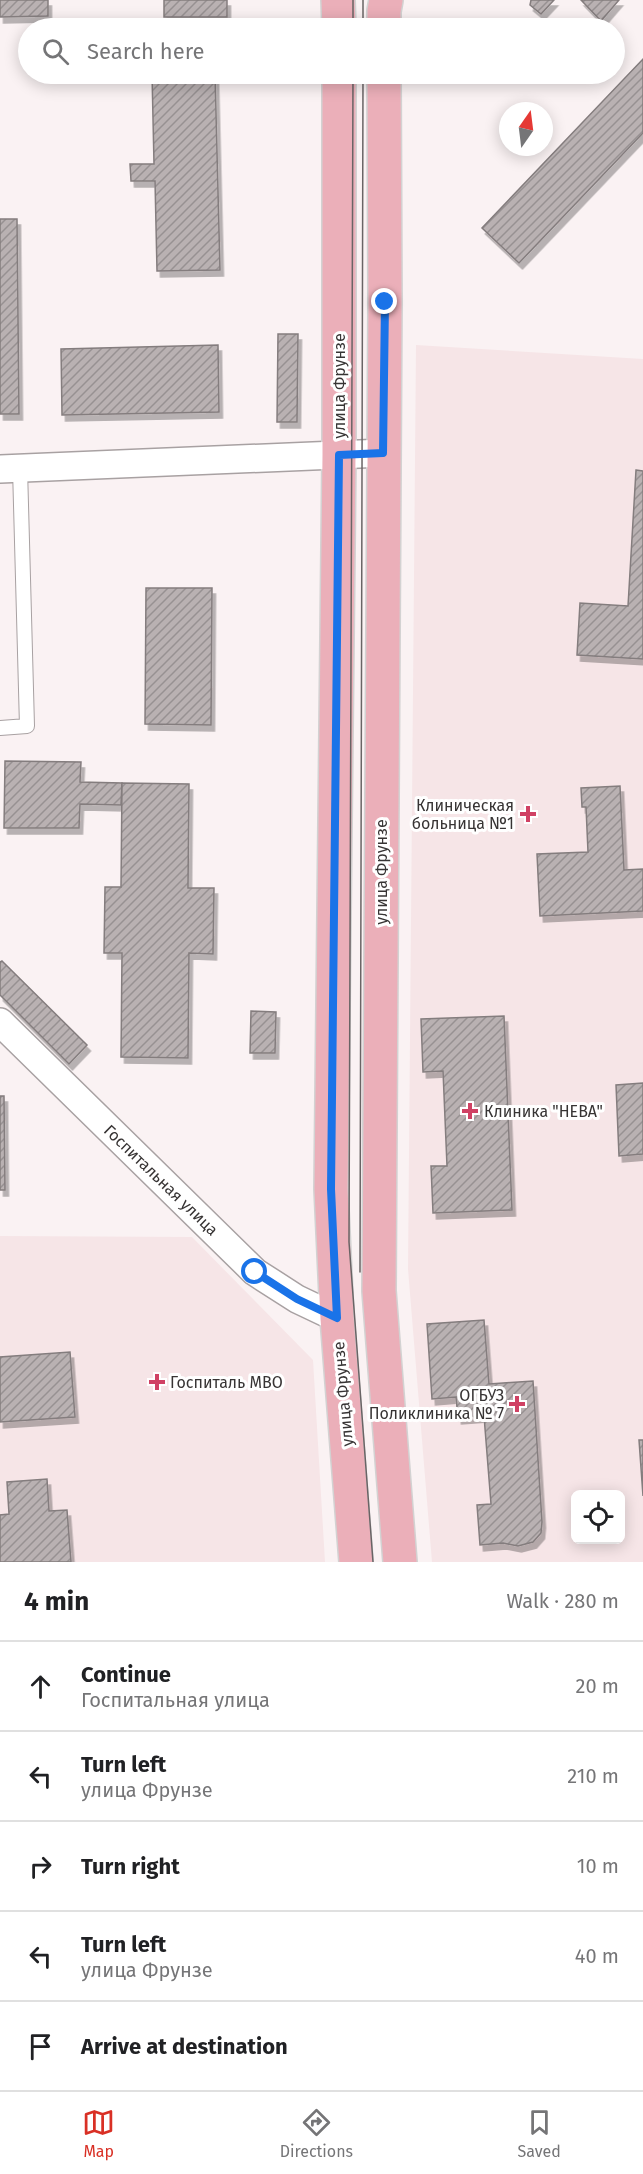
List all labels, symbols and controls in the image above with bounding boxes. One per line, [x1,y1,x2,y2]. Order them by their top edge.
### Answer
search box [18,18,625,84]
icon: search [39,35,72,68]
text: Search here [87,38,205,65]
north arrow [499,102,553,156]
route end [371,288,397,314]
street label: улица Фрунзе [330,333,349,439]
place label: Клиническая больница №1 [412,796,514,833]
marker: Клиническая больница №1 [519,805,537,823]
street label: улица Фрунзе [372,819,391,925]
marker: Клиника "НЕВА" [461,1102,479,1120]
place label: Клиника "НЕВА" [484,1102,603,1121]
street label: Госпитальная улица [100,1121,222,1239]
route start [241,1258,267,1284]
street label: улица Фрунзе [329,1341,357,1447]
marker: Госпиталь МВО [148,1373,166,1391]
place label: Госпиталь МВО [170,1373,283,1392]
place label: ОГБУЗ Поликлиника № 7 [369,1386,504,1423]
marker: ОГБУЗ Поликлиника № 7 [508,1395,526,1413]
map controls [571,1490,625,1544]
button: locate [571,1490,625,1544]
text: 4 min [24,1586,89,1617]
text: Walk · 280 m [506,1589,619,1613]
text: Continue [81,1661,171,1688]
icon: ahead [24,1670,57,1703]
text: 20 m [576,1674,619,1698]
text: Госпитальная улица [81,1688,270,1712]
text: Turn left [81,1751,166,1778]
icon: left [24,1760,57,1793]
text: 210 m [567,1764,619,1788]
text: улица Фрунзе [81,1778,213,1802]
icon: right [24,1850,57,1883]
text: Turn right [81,1853,180,1880]
text: 10 m [577,1854,619,1878]
text: Turn left [81,1931,166,1958]
icon: left [24,1940,57,1973]
text: 40 m [575,1944,619,1968]
text: улица Фрунзе [81,1958,213,1982]
icon: arrive [24,2030,57,2063]
text: Arrive at destination [81,2033,288,2060]
tab: Map [82,2106,115,2161]
tab: Directions [280,2106,353,2161]
tab: Saved [517,2106,561,2161]

